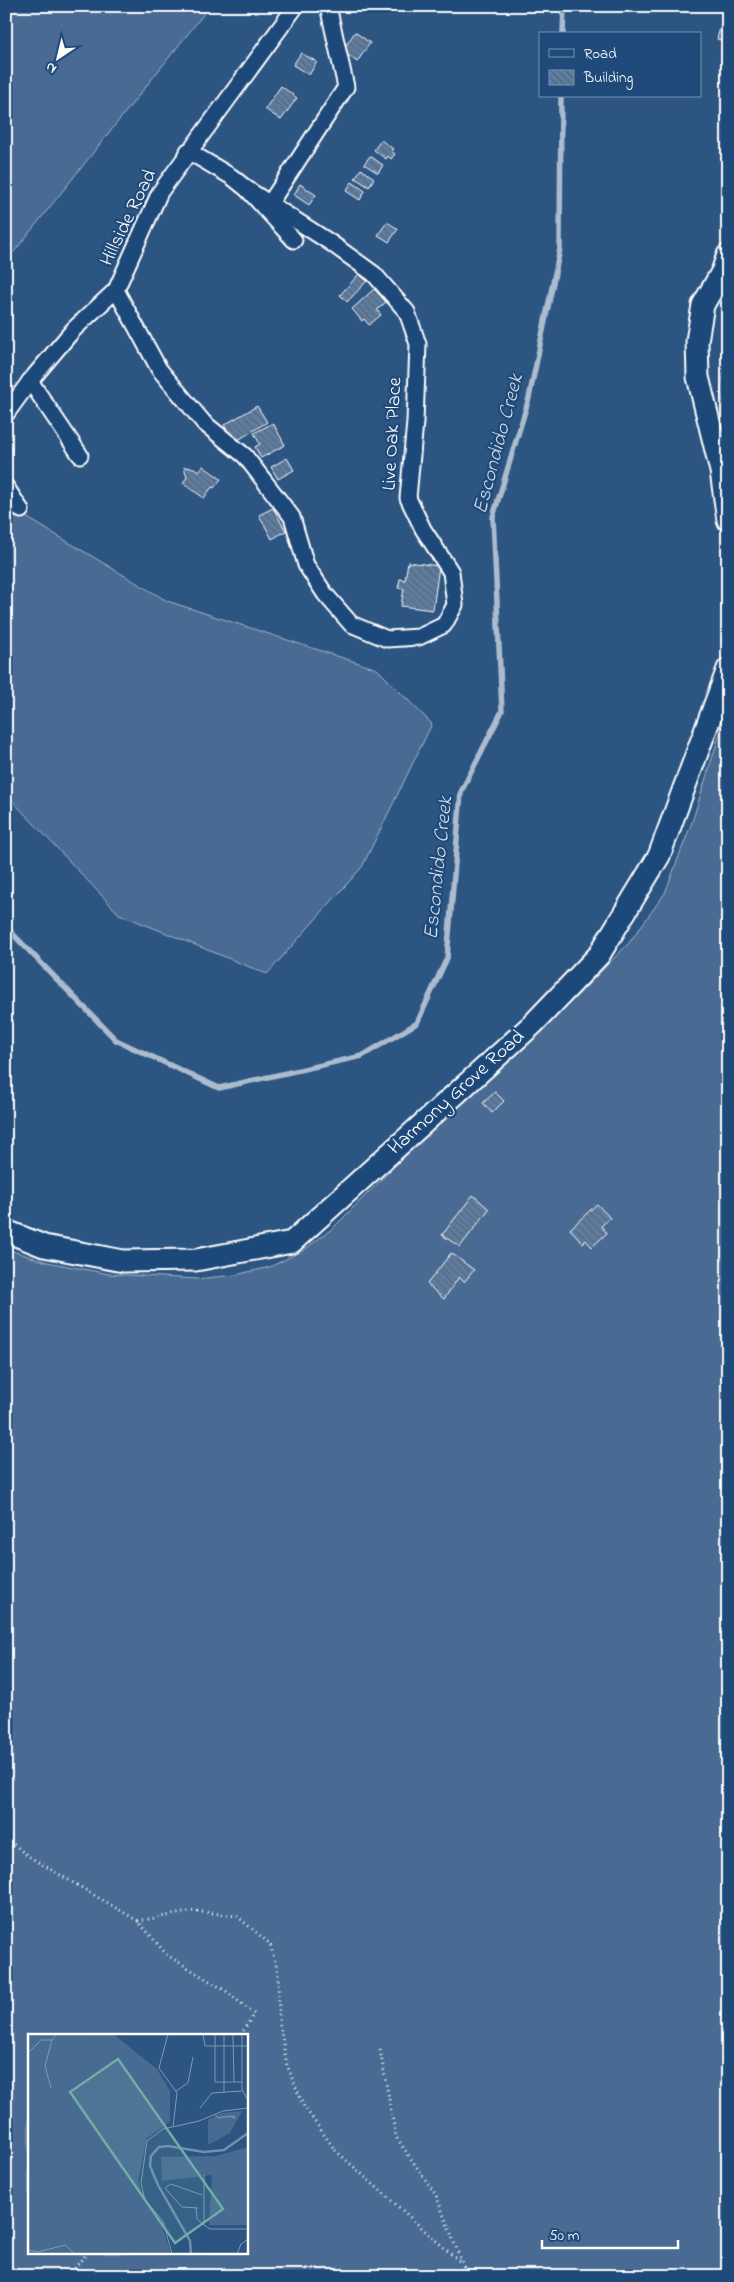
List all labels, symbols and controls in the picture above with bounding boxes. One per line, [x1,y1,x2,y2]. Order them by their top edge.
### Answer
north arrow [32,32,82,82]
legend [539,32,702,98]
text: Road [584,43,617,65]
text: N [42,56,61,79]
text: Building [583,67,633,90]
street label: Hillside Road [93,165,165,271]
water label: Escondido Creek [466,370,532,517]
street label: Live Oak Place [376,377,410,491]
water label: Escondido Creek [417,794,462,941]
street label: Harmony Grove Road [382,1024,532,1162]
inset map [28,2034,248,2254]
scale bar [542,2217,678,2249]
text: 50 m [549,2225,580,2247]

